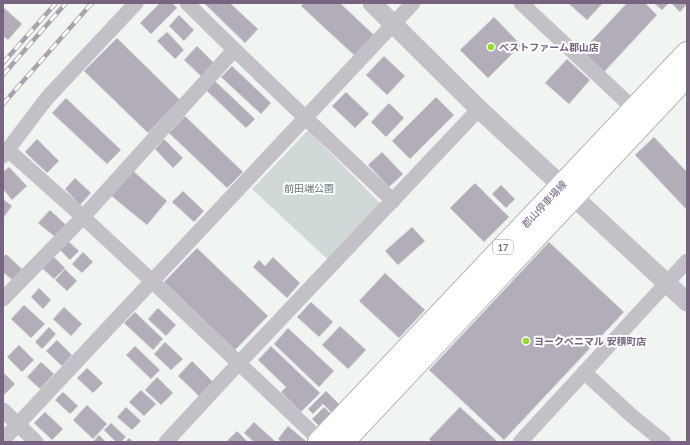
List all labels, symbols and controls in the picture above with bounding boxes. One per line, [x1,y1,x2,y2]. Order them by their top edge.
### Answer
place label: ベストファーム郡山店 [499,41,599,53]
marker: ベストファーム郡山店 [486,42,496,52]
street label: 郡山停車場線 [519,178,569,230]
park label: 前田端公園 [284,182,334,194]
road number: 17 [493,240,513,254]
place label: ヨークベニマル 安積町店 [534,335,646,347]
marker: ヨークベニマル 安積町店 [521,336,531,346]

